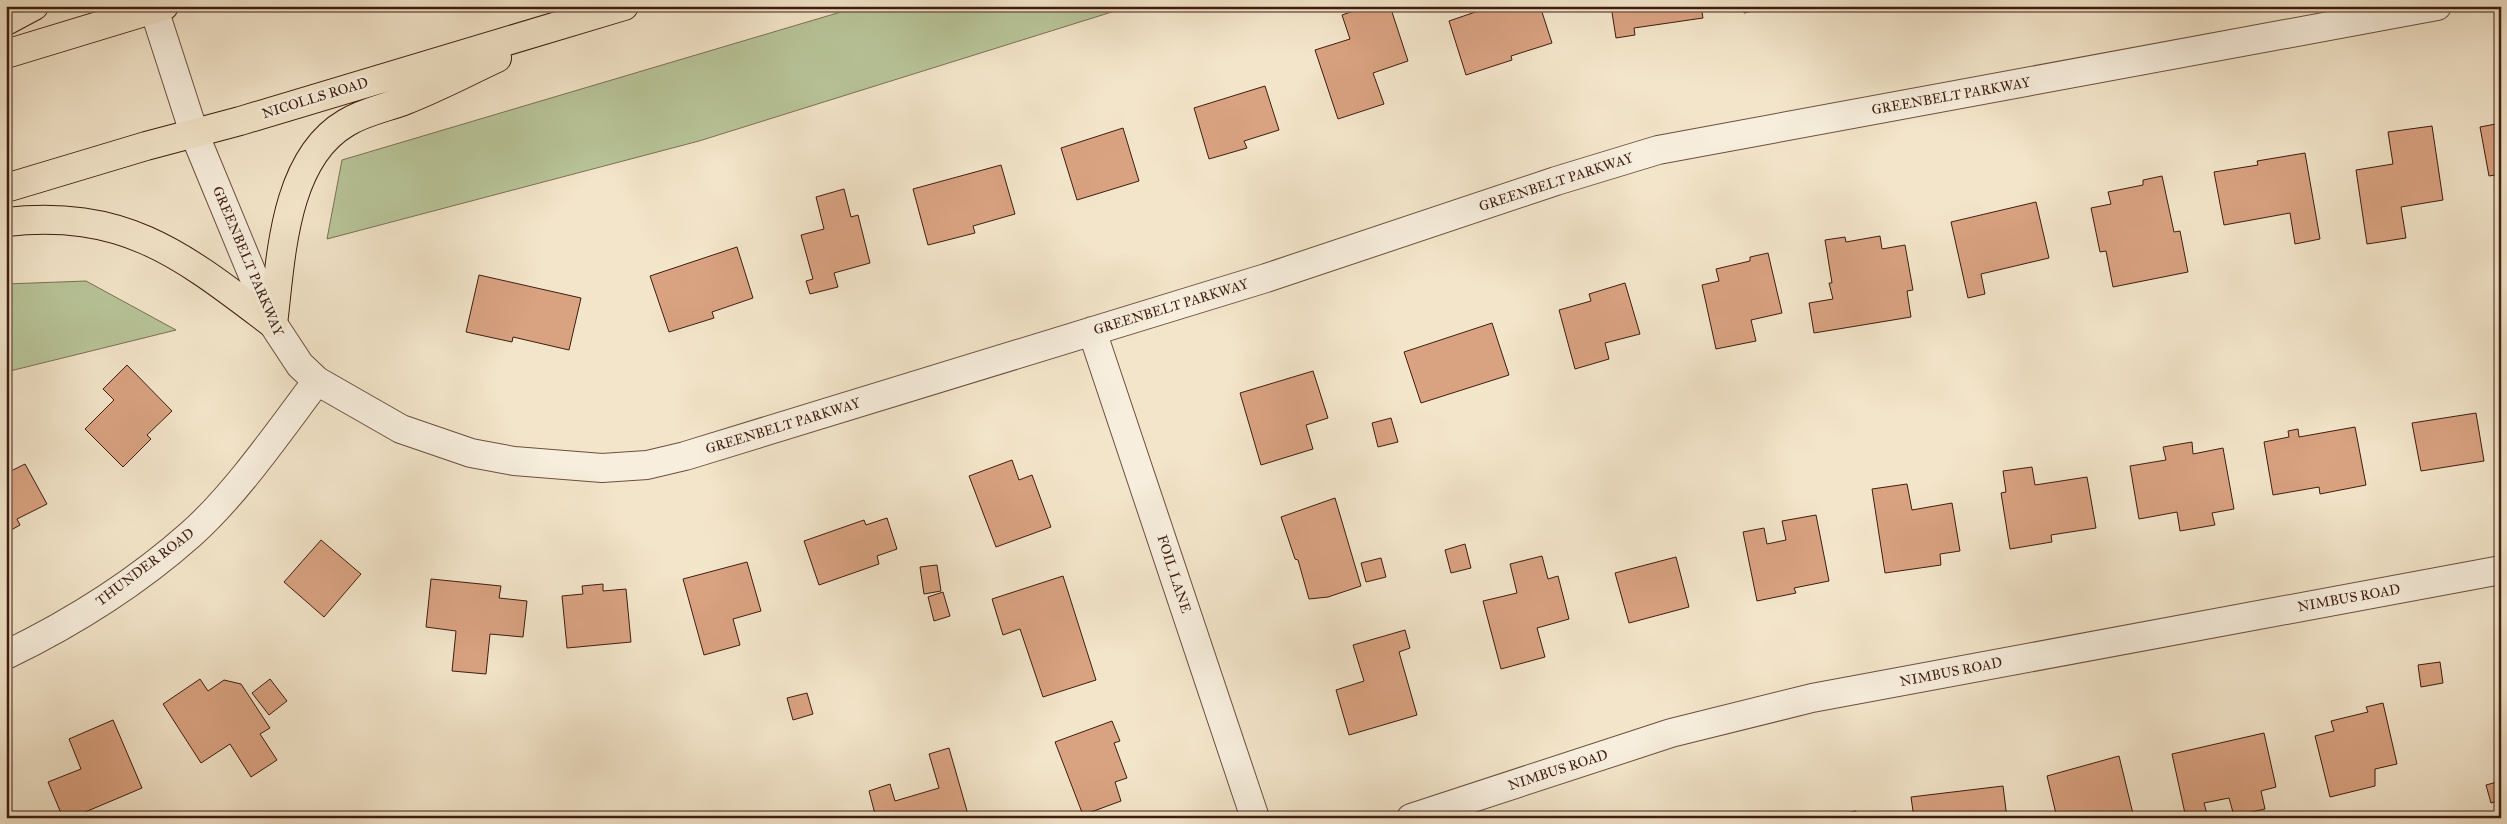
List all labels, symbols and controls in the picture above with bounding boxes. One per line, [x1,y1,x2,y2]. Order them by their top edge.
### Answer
street label: GREENBELT PARKWAY [1870,73,2033,118]
street label: NICOLLS ROAD [260,74,370,122]
street label: GREENBELT PARKWAY [1477,149,1636,215]
street label: GREENBELT PARKWAY [209,184,288,339]
street label: GREENBELT PARKWAY [1092,275,1252,339]
street label: GREENBELT PARKWAY [704,394,864,458]
street label: THUNDER ROAD [92,524,198,610]
street label: FOIL LANE [1153,533,1195,615]
street label: NIMBUS ROAD [2296,581,2402,615]
street label: NIMBUS ROAD [1898,654,2004,690]
street label: NIMBUS ROAD [1506,746,1610,794]

